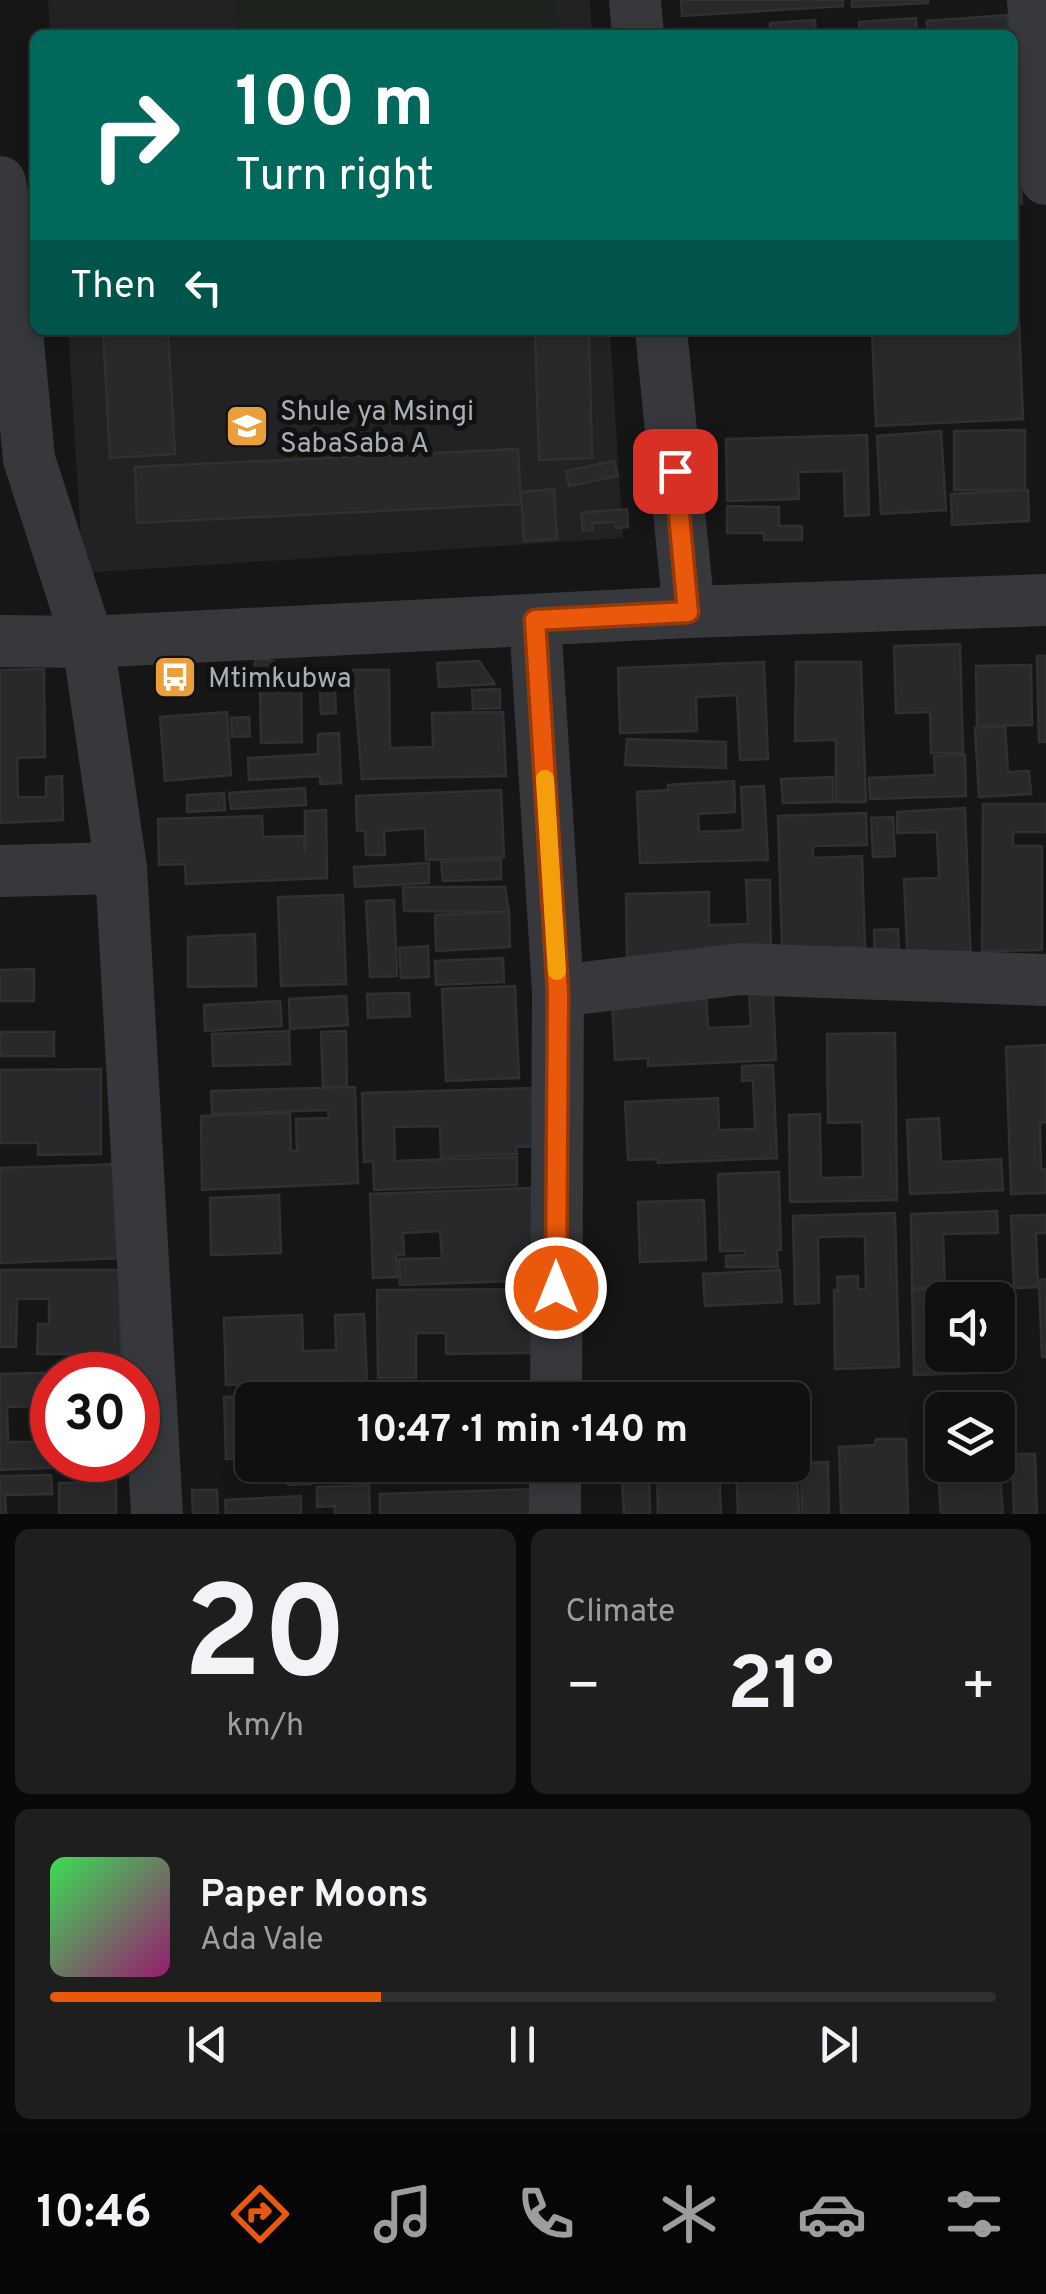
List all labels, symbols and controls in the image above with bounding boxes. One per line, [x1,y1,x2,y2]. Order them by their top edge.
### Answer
text: 100 m [235,62,434,151]
icon: right [70,70,200,200]
text: Turn right [235,149,434,206]
icon: left [176,260,231,315]
text: Then [70,263,156,312]
place label: Shule ya Msingi SabaSaba A [280,395,474,463]
school or university icon: Shule ya Msingi SabaSaba A [224,403,270,449]
pin [633,429,718,514]
icon: arrive [648,444,703,499]
bus stop icon: Mtimkubwa [152,654,198,700]
place label: Mtimkubwa [208,662,352,698]
position arrow [504,1236,608,1340]
map controls [925,1282,1015,1482]
button: sound [925,1282,1015,1372]
speed limit sign: 30 [30,1352,160,1482]
button: layers [925,1392,1015,1482]
text: 10:47 · 1 min · 140 m [357,1407,688,1456]
text: 20 [183,1559,348,1724]
text: Climate [566,1593,675,1633]
text: 21° [727,1641,834,1736]
text: − [566,1654,601,1724]
text: + [961,1654,996,1724]
text: km/h [226,1707,304,1747]
text: Paper Moons [200,1872,429,1921]
text: Ada Vale [200,1921,324,1961]
icon: previous [180,2017,235,2072]
icon: pause [495,2017,550,2072]
icon: next [811,2017,866,2072]
icon: directions [225,2179,295,2249]
icon: music [368,2179,438,2249]
icon: phone [511,2179,581,2249]
icon: climate [654,2179,724,2249]
icon: car [797,2179,867,2249]
icon: filters [939,2179,1009,2249]
text: 10:46 [36,2186,152,2243]

